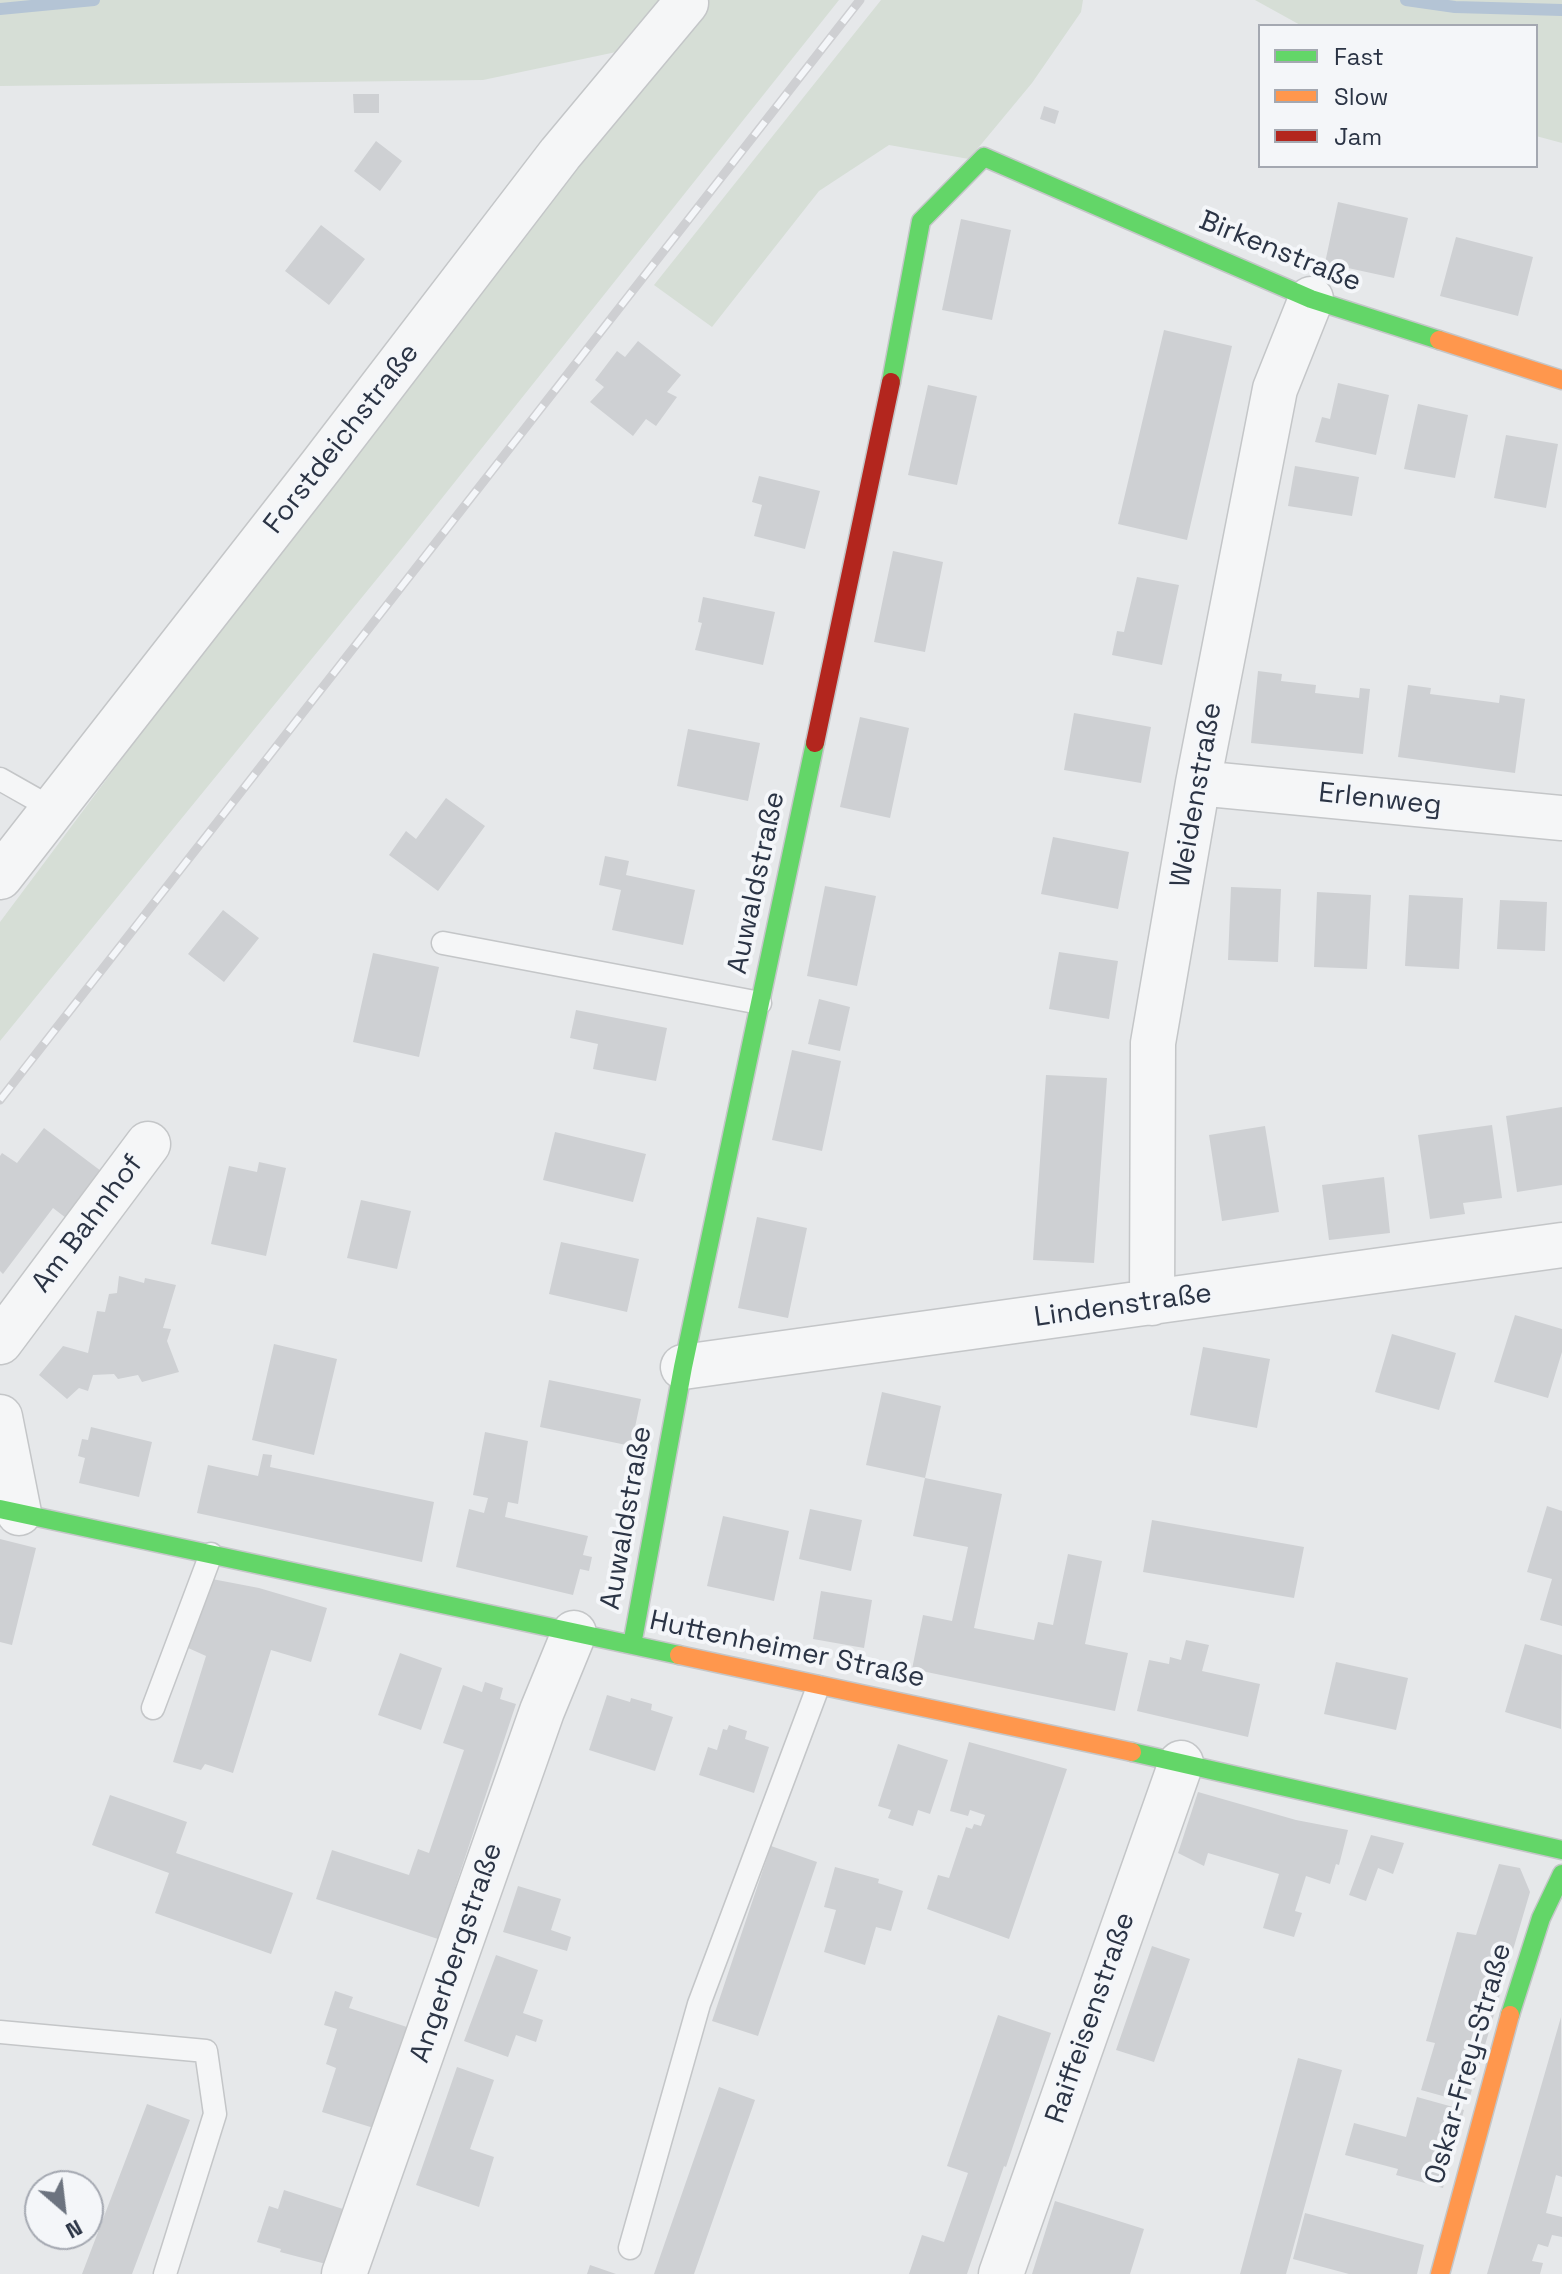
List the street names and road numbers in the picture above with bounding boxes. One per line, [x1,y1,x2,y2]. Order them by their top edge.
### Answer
street label: Birkenstraße [1194,204,1366,300]
street label: Forstdeichstraße [257,337,427,541]
street label: Weidenstraße [1164,700,1230,890]
street label: Erlenweg [1317,777,1443,823]
street label: Auwaldstraße [721,789,793,977]
street label: Am Bahnhof [25,1148,151,1300]
street label: Lindenstraße [1032,1277,1214,1335]
street label: Auwaldstraße [594,1424,660,1612]
street label: Huttenheimer Straße [646,1604,928,1696]
street label: Angerbergstraße [404,1839,510,2067]
street label: Raiffeisenstraße [1039,1908,1143,2128]
street label: Oskar-Frey-Straße [1419,1940,1519,2188]

